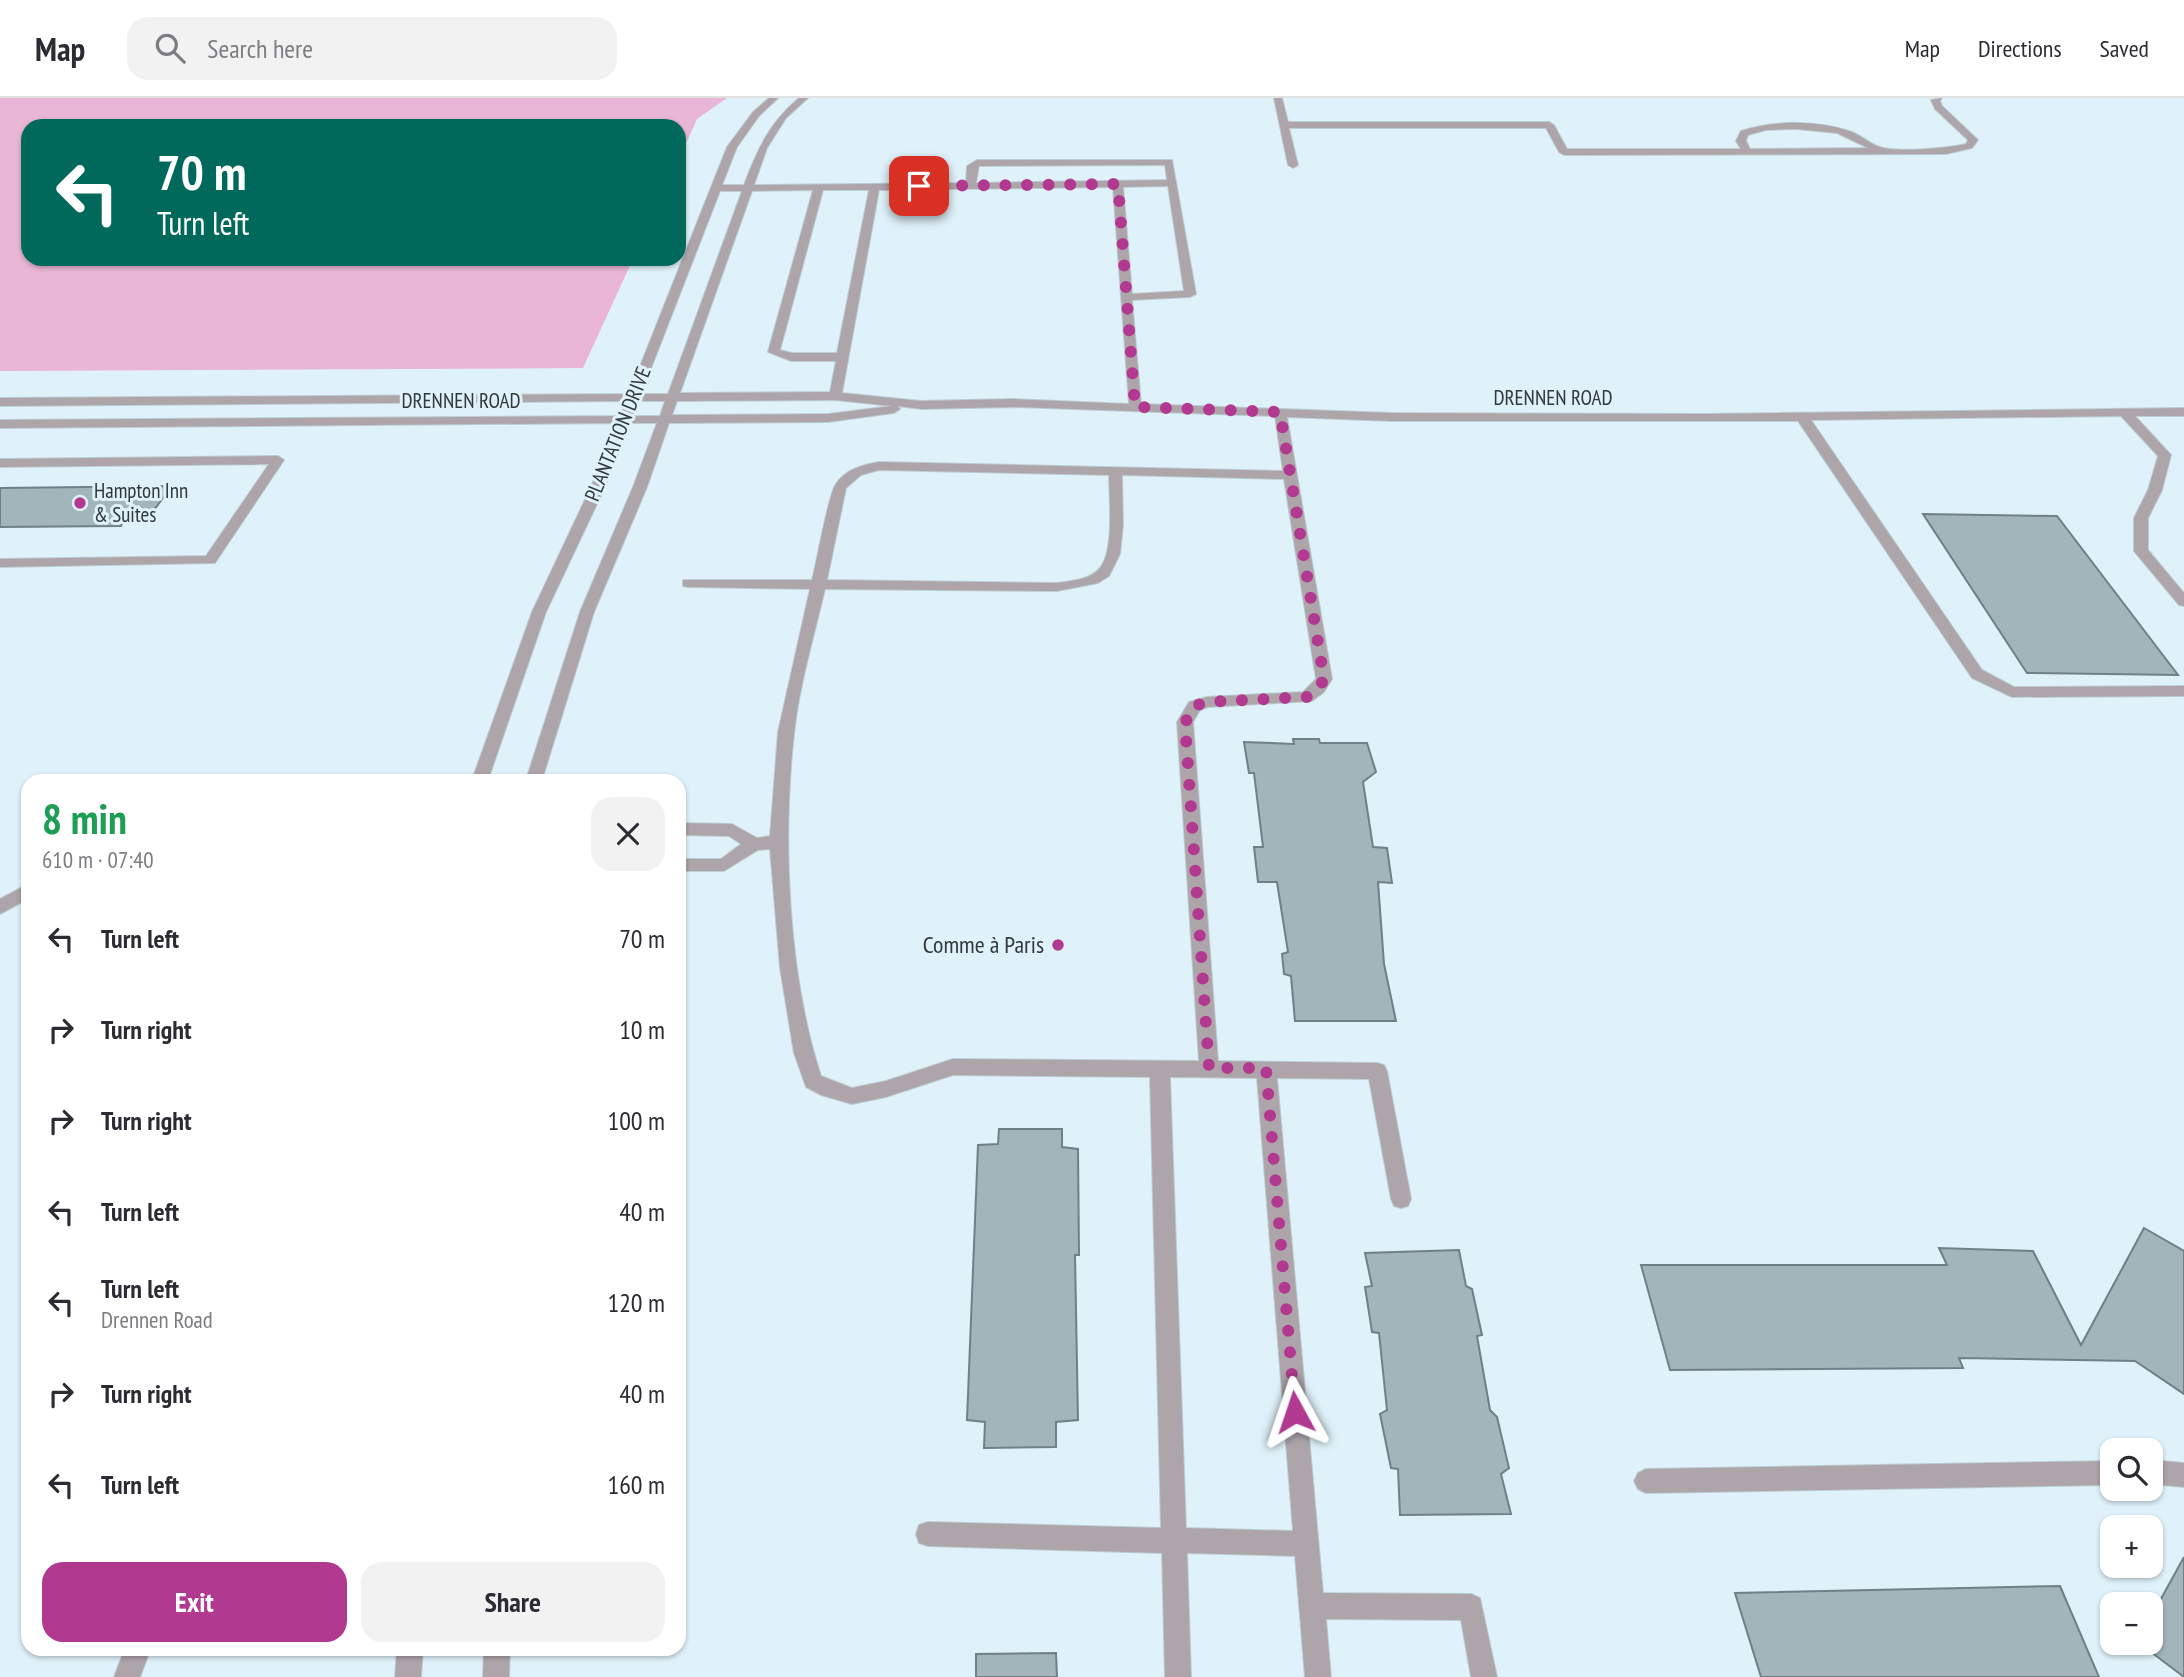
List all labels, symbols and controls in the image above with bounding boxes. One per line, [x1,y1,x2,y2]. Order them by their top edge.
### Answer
search box [127,17,617,80]
text: Map [35,27,85,70]
icon: search [151,29,189,67]
text: Search here [207,32,313,65]
text: Map [1905,33,1940,64]
text: Directions [1978,33,2062,64]
text: Saved [2100,33,2149,64]
text: 70 m [157,140,246,204]
icon: left [42,147,133,238]
pin [889,156,949,216]
icon: arrive [900,167,938,205]
text: Turn left [157,202,249,244]
street label: PLANTATION DRIVE [578,363,657,505]
street label: DRENNEN ROAD [1493,384,1613,411]
street label: DRENNEN ROAD [401,387,521,414]
place label: Hampton Inn & Suites [94,477,188,528]
marker: Hampton Inn & Suites [72,495,88,511]
text: 8 min [42,791,127,846]
button: close [591,797,665,871]
text: 610 m · 07:40 [42,845,154,874]
icon: left [42,920,80,958]
text: Turn left [101,922,179,955]
text: 70 m [619,922,665,955]
place label: Comme à Paris [923,929,1044,960]
marker: Comme à Paris [1050,937,1066,953]
icon: right [42,1011,80,1049]
text: Turn right [101,1013,192,1046]
text: 10 m [619,1013,665,1046]
icon: right [42,1102,80,1140]
text: Turn right [101,1104,192,1137]
text: 100 m [607,1104,665,1137]
icon: left [42,1193,80,1231]
text: Turn left [101,1195,179,1228]
text: 40 m [619,1195,665,1228]
text: Turn left [101,1272,179,1305]
icon: left [42,1284,80,1322]
text: 120 m [607,1286,665,1319]
text: Drennen Road [101,1305,213,1334]
icon: right [42,1375,80,1413]
position arrow [1258,1375,1332,1449]
text: Turn right [101,1377,192,1410]
text: 40 m [619,1377,665,1410]
map controls [2100,1438,2163,1655]
button: search [2100,1438,2163,1501]
icon: left [42,1466,80,1504]
text: Turn left [101,1468,179,1501]
text: 160 m [607,1468,665,1501]
button: + [2100,1515,2163,1578]
button: Exit [42,1562,347,1642]
button: Share [361,1562,665,1642]
button: − [2100,1592,2163,1655]

